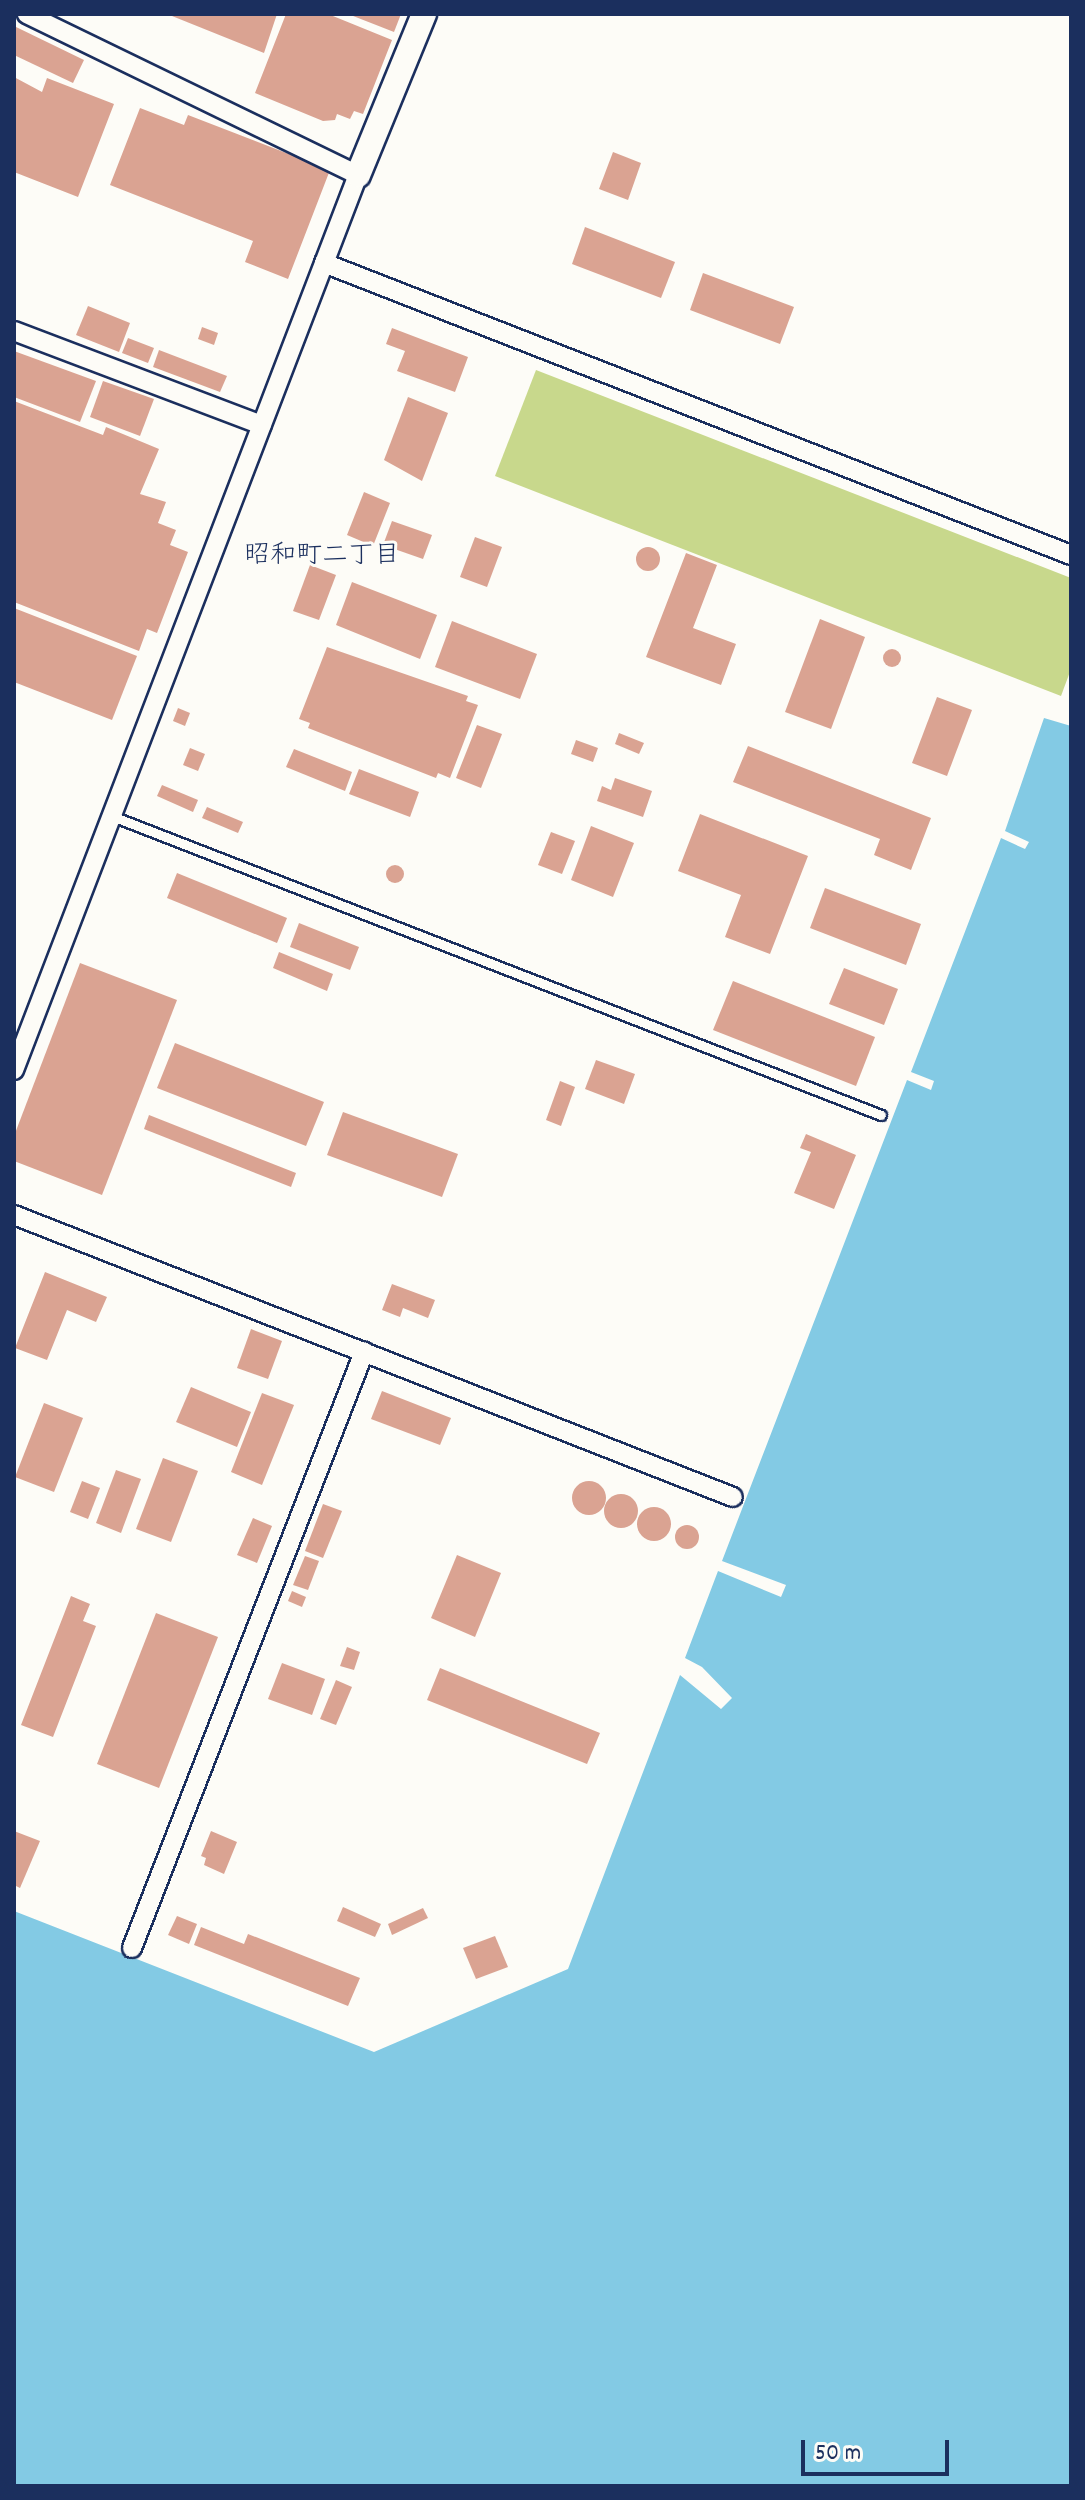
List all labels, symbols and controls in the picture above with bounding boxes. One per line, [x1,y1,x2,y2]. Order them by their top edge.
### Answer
district label: 昭和町二丁目 [244,541,400,573]
scale bar [805,2424,953,2474]
text: 50 m [815,2437,861,2471]

